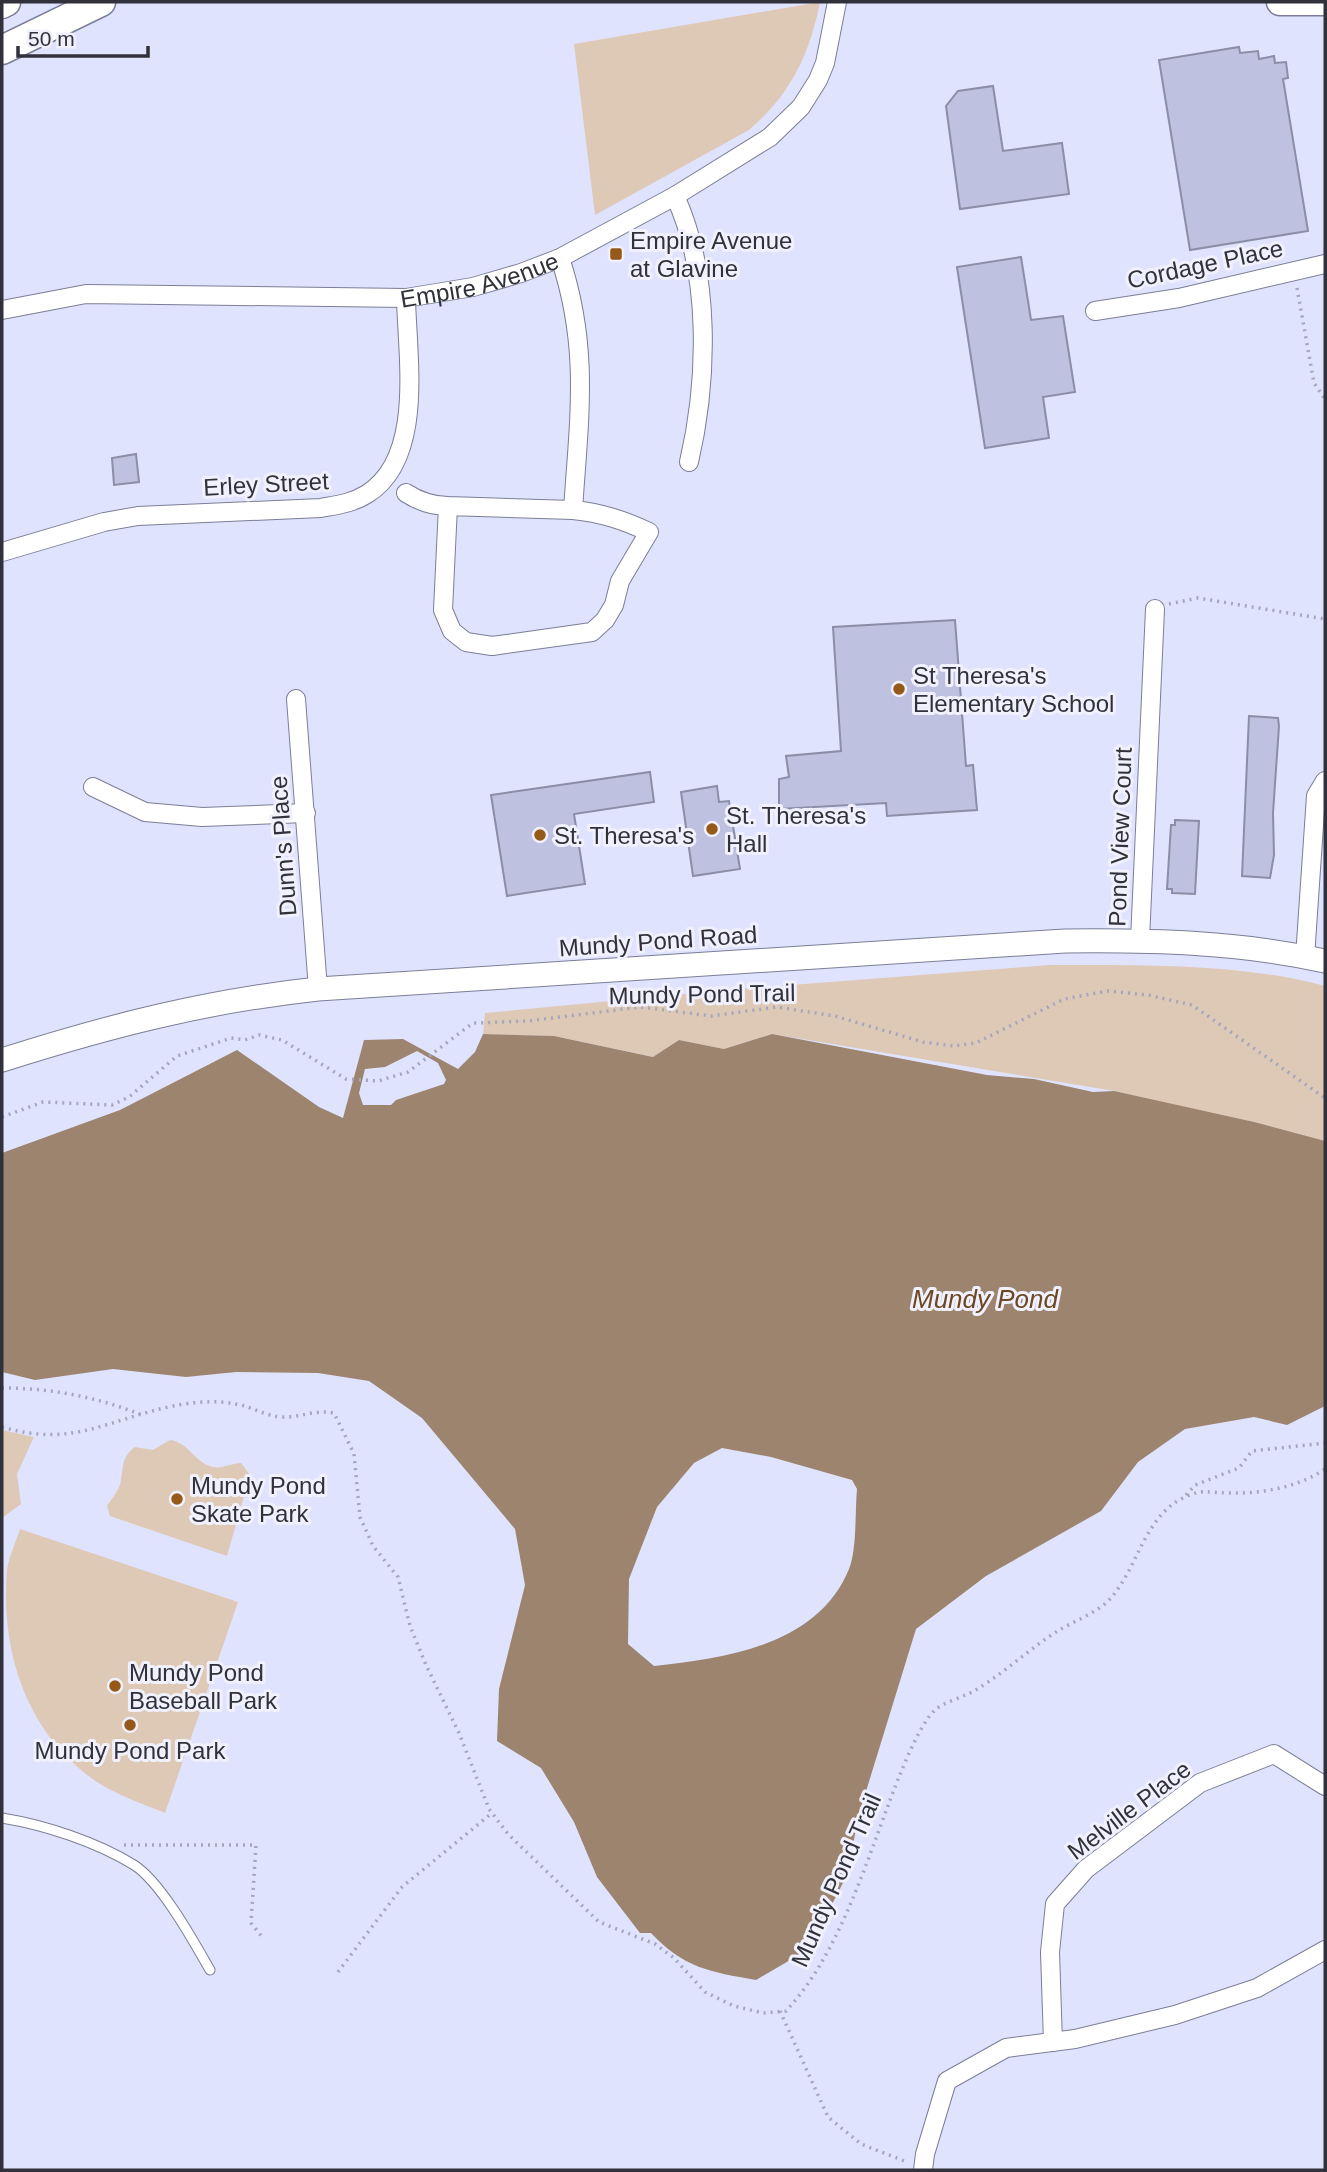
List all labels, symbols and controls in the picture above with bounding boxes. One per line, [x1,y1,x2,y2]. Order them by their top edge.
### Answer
scale bar [18,14,147,58]
text: 50 m [28,27,75,50]
place label: Empire Avenue at Glavine [630,227,792,282]
street label: Cordage Place [1125,234,1285,294]
street label: Empire Avenue [398,246,562,312]
marker: Empire Avenue at Glavine [608,246,624,262]
street label: Erley Street [203,467,330,501]
place label: St Theresa's Elementary School [913,662,1114,717]
marker: St Theresa's Elementary School [891,681,907,697]
street label: Pond View Court [1103,746,1137,927]
street label: Dunn's Place [265,775,301,917]
place label: St. Theresa's Hall [726,802,866,857]
marker: St. Theresa's Hall [704,821,720,837]
place label: St. Theresa's [554,822,694,849]
marker: St. Theresa's [532,827,548,843]
street label: Mundy Pond Road [558,921,758,961]
street label: Mundy Pond Trail [608,979,796,1009]
water label: Mundy Pond [912,1284,1060,1314]
place label: Mundy Pond Skate Park [191,1472,326,1527]
marker: Mundy Pond Skate Park [169,1491,185,1507]
place label: Mundy Pond Baseball Park [129,1659,278,1714]
marker: Mundy Pond Baseball Park [107,1678,123,1694]
marker: Mundy Pond Park [122,1717,138,1733]
place label: Mundy Pond Park [35,1737,226,1764]
street label: Melville Place [1062,1755,1196,1865]
street label: Mundy Pond Trail [786,1789,886,1971]

